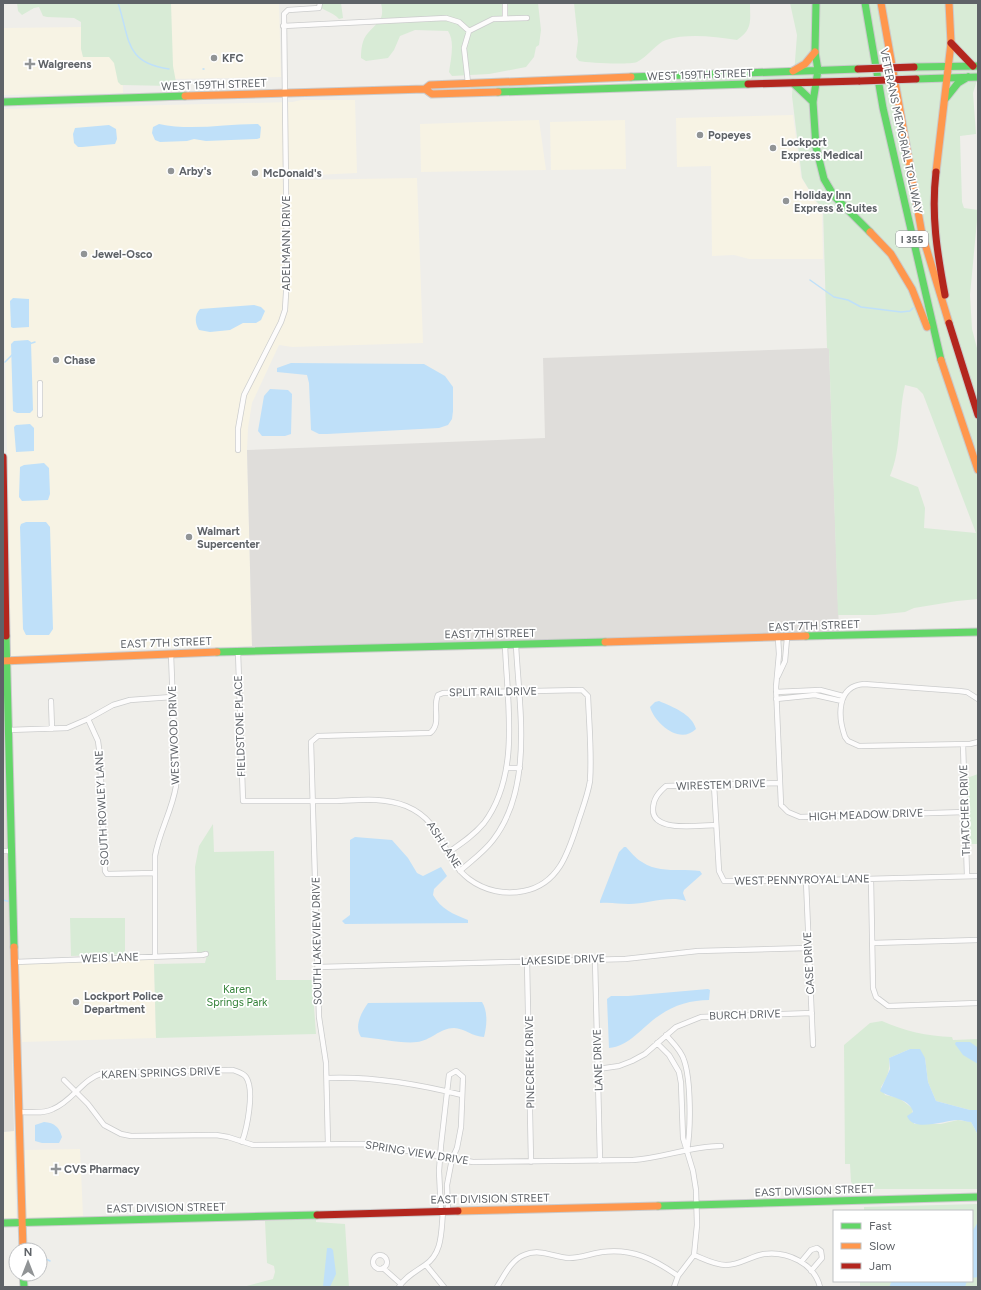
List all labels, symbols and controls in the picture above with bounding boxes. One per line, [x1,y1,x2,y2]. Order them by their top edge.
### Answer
street label: VETERANS MEMORIAL TOLLWAY [877,47,925,215]
place label: KFC [222,52,243,65]
marker: KFC [209,53,219,63]
place label: Walgreens [38,58,91,71]
marker: Walgreens [25,59,35,69]
street label: WEST 159TH STREET [647,67,753,83]
street label: WEST 159TH STREET [161,77,267,93]
place label: Popeyes [708,129,751,142]
marker: Popeyes [695,130,705,140]
place label: Lockport Express Medical [781,136,863,162]
marker: Lockport Express Medical [768,143,778,153]
place label: Arby's [179,165,212,178]
marker: Arby's [166,166,176,176]
place label: McDonald's [263,167,322,180]
marker: McDonald's [250,168,260,178]
place label: Holiday Inn Express & Suites [794,189,877,215]
street label: ADELMANN DRIVE [280,195,293,291]
marker: Holiday Inn Express & Suites [781,196,791,206]
road number: I 355 [896,231,928,247]
place label: Jewel-Osco [92,248,153,261]
marker: Jewel-Osco [79,249,89,259]
place label: Chase [64,354,95,367]
marker: Chase [51,355,61,365]
place label: Walmart Supercenter [197,525,261,551]
marker: Walmart Supercenter [184,532,194,542]
street label: EAST 7TH STREET [768,618,860,634]
street label: EAST 7TH STREET [444,627,536,641]
street label: EAST 7TH STREET [120,635,212,651]
street label: FIELDSTONE PLACE [232,675,248,777]
street label: WESTWOOD DRIVE [166,685,182,785]
street label: SPLIT RAIL DRIVE [449,685,537,699]
street label: SOUTH ROWLEY LANE [92,750,112,866]
street label: THATCHER DRIVE [957,764,973,856]
street label: WIRESTEM DRIVE [676,777,766,793]
street label: HIGH MEADOW DRIVE [808,807,924,823]
street label: ASH LANE [424,819,464,871]
street label: WEST PENNYROYAL LANE [734,872,870,888]
street label: SOUTH LAKEVIEW DRIVE [309,877,325,1005]
street label: CASE DRIVE [801,931,817,995]
street label: WEIS LANE [81,950,139,966]
street label: LAKESIDE DRIVE [521,952,605,968]
park label: Karen Springs Park [207,983,268,1009]
place label: Lockport Police Department [84,990,163,1016]
marker: Lockport Police Department [71,997,81,1007]
street label: BURCH DRIVE [709,1007,781,1023]
street label: PINECREEK DRIVE [523,1015,537,1109]
street label: LANE DRIVE [590,1029,606,1091]
street label: KAREN SPRINGS DRIVE [101,1064,221,1082]
street label: SPRING VIEW DRIVE [364,1138,470,1168]
place label: CVS Pharmacy [64,1163,140,1176]
marker: CVS Pharmacy [51,1164,61,1174]
street label: EAST DIVISION STREET [754,1182,874,1200]
street label: EAST DIVISION STREET [430,1191,550,1207]
street label: EAST DIVISION STREET [106,1200,226,1216]
legend [833,1210,973,1282]
text: Fast [869,1219,892,1233]
text: Slow [869,1239,896,1253]
north arrow [8,1242,48,1282]
text: N [24,1246,32,1259]
text: Jam [869,1259,892,1273]

